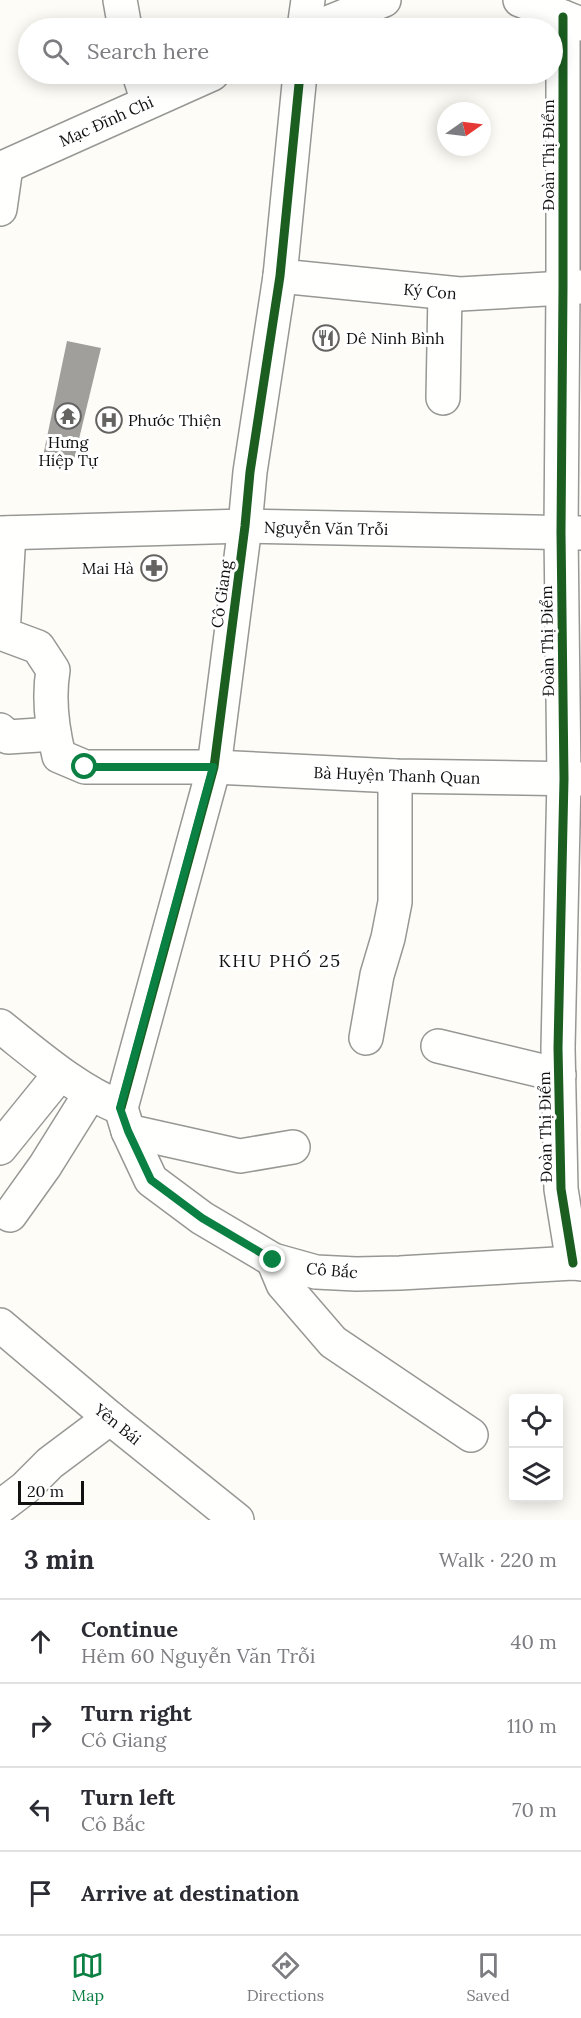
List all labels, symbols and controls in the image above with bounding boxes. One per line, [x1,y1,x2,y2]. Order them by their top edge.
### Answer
search box [18,18,563,84]
icon: search [39,35,72,68]
text: Search here [87,37,209,65]
street label: Mạc Đĩnh Chi [56,91,156,151]
street label: Đoàn Thị Điểm [538,99,558,211]
north arrow [437,102,491,156]
street label: Ký Con [403,279,458,303]
restaurant icon: Dê Ninh Bình [311,323,341,353]
place label: Dê Ninh Bình [346,328,445,348]
temple icon: Hưng Hiệp Tự [53,401,83,431]
hospital icon: Phước Thiện [94,405,124,435]
place label: Phước Thiện [128,410,222,430]
place label: Hưng Hiệp Tự [38,432,99,470]
street label: Nguyễn Văn Trỗi [264,517,388,539]
pharmacy icon: Mai Hà [139,553,169,583]
place label: Mai Hà [82,558,134,578]
street label: Cô Giang [206,558,236,629]
street label: Đoàn Thị Điểm [536,585,558,697]
route start [71,753,97,779]
street label: Bà Huyện Thanh Quan [313,762,481,788]
district label: KHU PHỐ 25 [219,949,341,972]
street label: Đoàn Thị Điểm [534,1071,556,1183]
route end [259,1246,285,1272]
street label: Cô Bắc [305,1258,359,1282]
map controls [509,1394,563,1502]
button: locate [509,1394,563,1448]
street label: Yên Bái [90,1399,145,1449]
button: layers [509,1448,563,1502]
scale bar [18,1478,84,1506]
text: 20 m [27,1481,64,1501]
text: 3 min [24,1543,94,1576]
text: Walk · 220 m [439,1547,557,1572]
text: Continue [81,1615,178,1643]
icon: ahead [24,1625,57,1658]
text: 40 m [511,1629,557,1654]
text: Hẻm 60 Nguyễn Văn Trỗi [81,1643,315,1668]
text: Turn right [81,1699,192,1727]
icon: right [24,1709,57,1742]
text: 110 m [507,1713,557,1738]
text: Cô Giang [81,1727,166,1752]
text: Turn left [81,1783,175,1811]
icon: left [24,1793,57,1826]
text: 70 m [512,1797,557,1822]
text: Cô Bắc [81,1811,145,1836]
icon: arrive [24,1877,57,1910]
text: Arrive at destination [81,1879,299,1907]
tab: Map [71,1949,104,2005]
tab: Directions [247,1949,324,2005]
tab: Saved [466,1949,510,2005]

